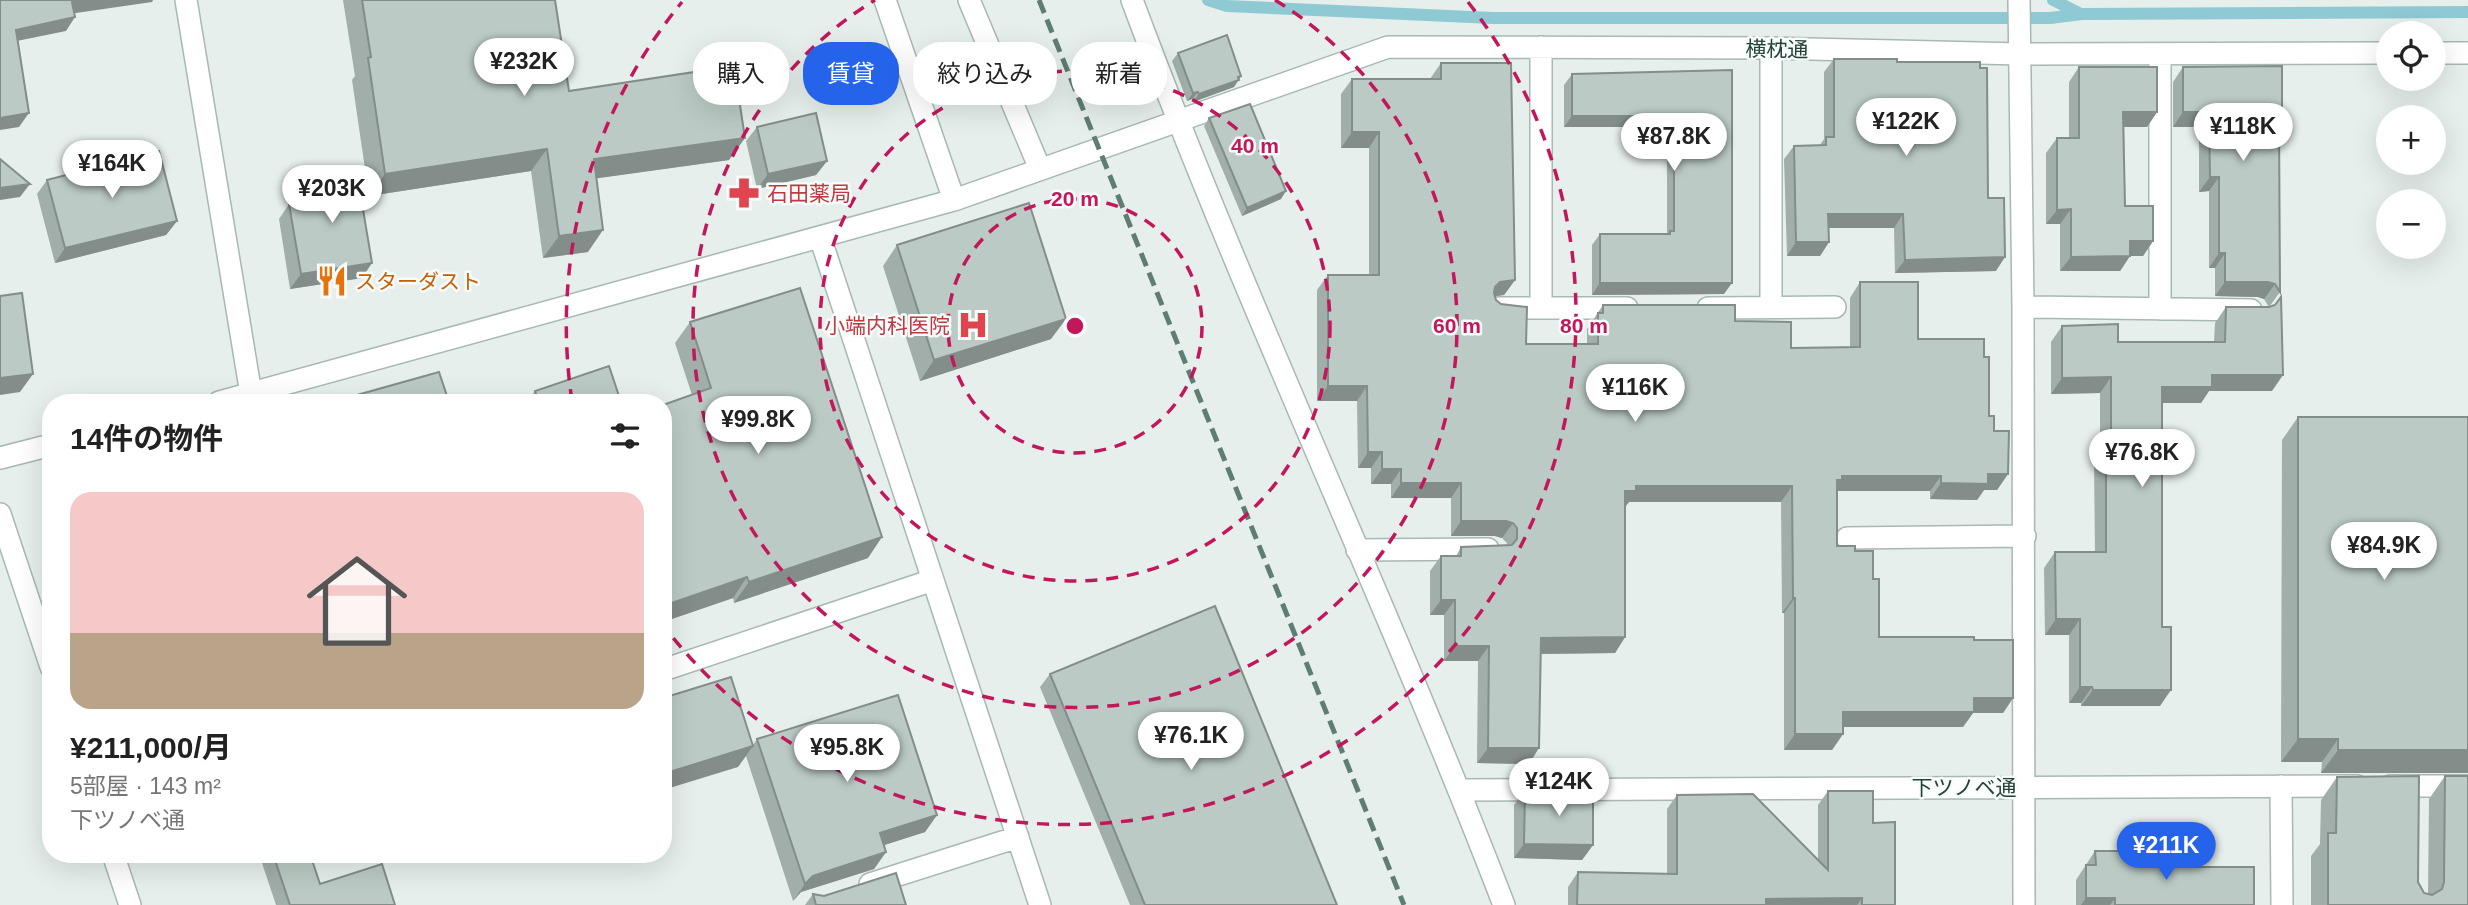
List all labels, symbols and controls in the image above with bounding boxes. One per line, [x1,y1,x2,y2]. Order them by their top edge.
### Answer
map controls [2376,21,2446,259]
button: locate [2376,21,2446,91]
street label: 横枕通 [1745,37,1809,61]
pin: ¥232K [475,38,573,98]
chip: 購入 [693,42,789,105]
chip: 賃貸 [803,42,899,105]
chip: 絞り込み [913,42,1057,105]
chip: 新着 [1071,42,1167,105]
text: ¥232K [490,48,558,74]
pin: ¥122K [1857,99,1955,158]
pin: ¥118K [2194,104,2292,163]
button: + [2376,105,2446,175]
text: ¥122K [1872,108,1940,134]
text: ¥118K [2210,113,2276,139]
pin: ¥87.8K [1617,114,1731,173]
text: ¥87.8K [1637,123,1711,149]
text: 40 m [1231,134,1279,157]
pin: ¥164K [63,140,161,200]
text: ¥164K [78,150,146,176]
pin: ¥203K [283,166,381,225]
text: ¥203K [298,175,366,201]
pharmacy icon: 石田薬局 [727,176,761,210]
place label: 石田薬局 [767,182,851,205]
text: 20 m [1051,187,1099,210]
button: − [2376,189,2446,259]
restaurant icon: スターダスト [315,264,349,298]
place label: スターダスト [355,270,481,293]
hospital icon: 小端内科医院 [956,308,990,342]
place label: 小端内科医院 [824,314,950,337]
centre of rings [1063,314,1087,338]
text: 60 m [1433,314,1481,337]
text: 80 m [1560,314,1608,337]
pin: ¥116K [1586,364,1684,424]
text: ¥116K [1602,374,1668,400]
pin: ¥99.8K [701,396,815,456]
text: ¥99.8K [721,406,795,432]
icon: filters [606,417,644,455]
text: 14件の物件 [70,422,223,455]
pin: ¥76.8K [2085,430,2199,489]
text: ¥76.8K [2105,439,2179,465]
pin: ¥84.9K [2327,522,2441,582]
text: ¥84.9K [2347,532,2421,558]
icon: home [294,538,420,664]
pin: ¥76.1K [1134,712,1248,772]
text: ¥76.1K [1154,722,1228,748]
pin: ¥95.8K [790,724,904,784]
text: ¥211,000/月 [70,731,232,764]
text: ¥95.8K [810,734,884,760]
pin: ¥124K [1510,758,1608,818]
text: ¥124K [1525,768,1593,794]
text: 5部屋 · 143 m² [70,773,221,799]
street label: 下ツノベ通 [1912,776,2017,799]
text: 下ツノベ通 [70,807,185,833]
pin: ¥211K [2117,822,2215,882]
text: ¥211K [2133,832,2199,858]

